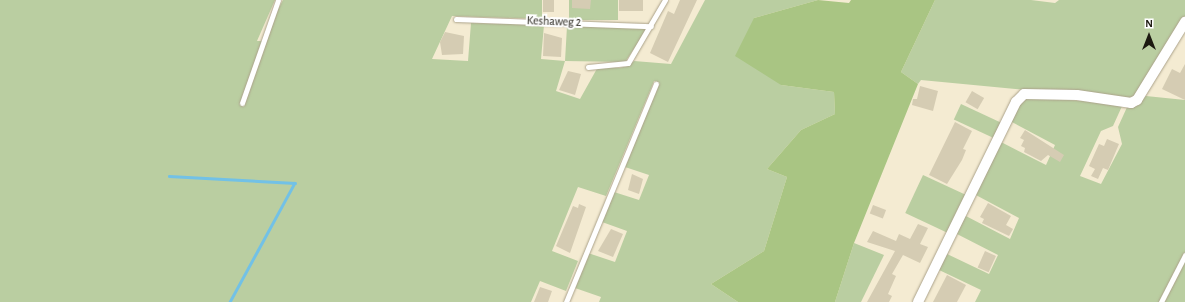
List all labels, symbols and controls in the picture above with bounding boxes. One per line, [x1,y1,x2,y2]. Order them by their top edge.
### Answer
street label: Keshaweg 2 [527,14,581,30]
north arrow [1129,16,1169,56]
text: N [1145,18,1153,29]

